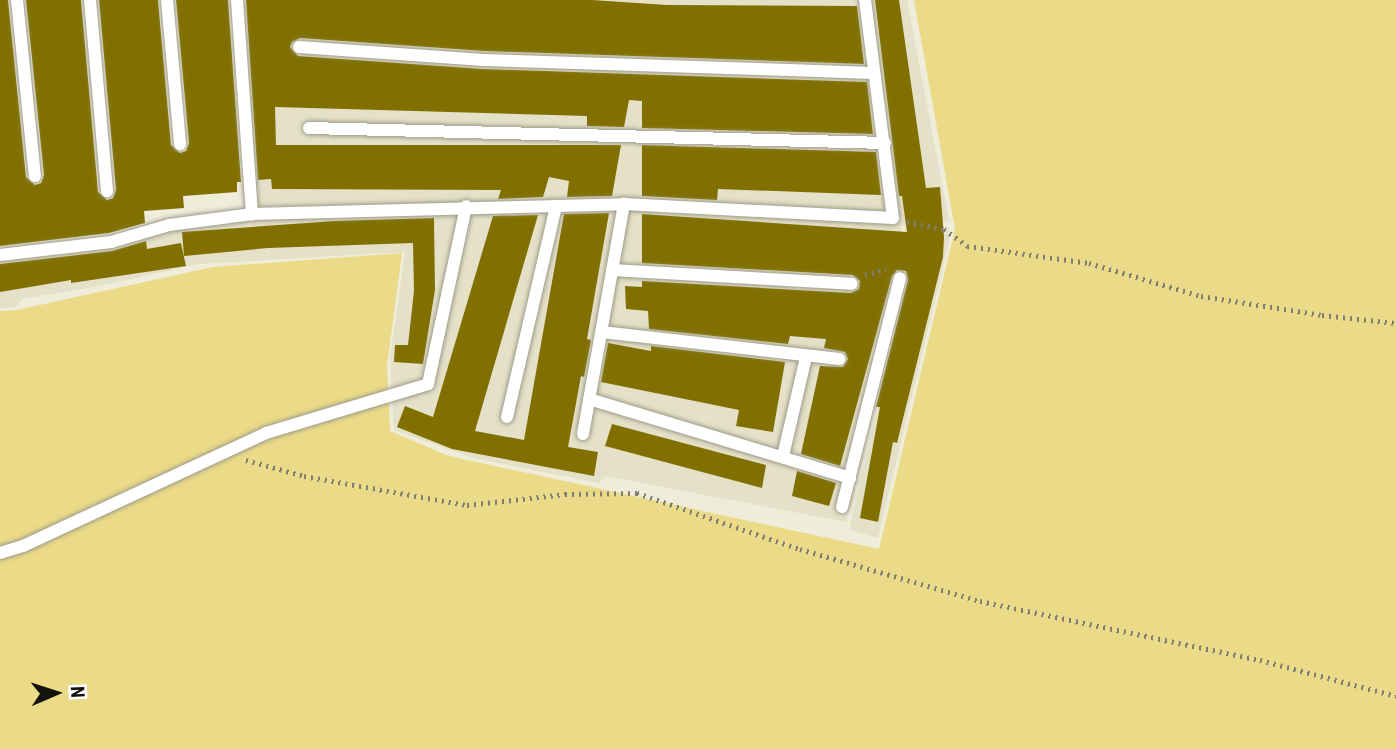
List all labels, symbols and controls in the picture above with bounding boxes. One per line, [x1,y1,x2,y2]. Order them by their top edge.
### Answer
north arrow [21,658,91,728]
text: N [66,685,89,698]

